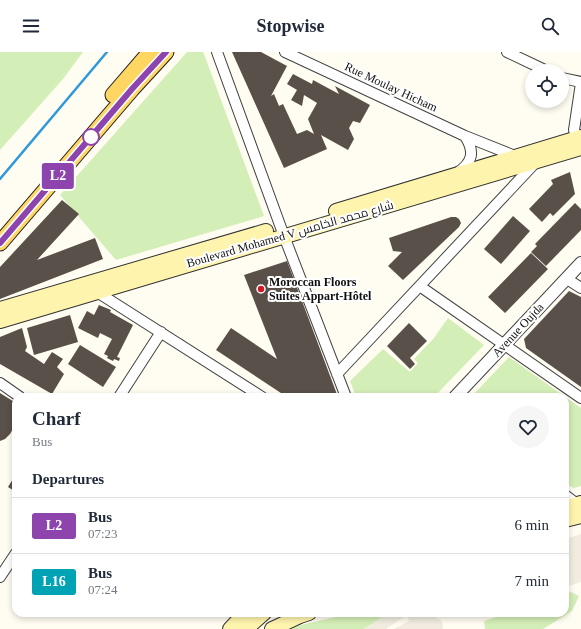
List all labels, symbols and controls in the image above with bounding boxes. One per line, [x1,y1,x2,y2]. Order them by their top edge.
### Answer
icon: menu [20,15,42,37]
icon: search [539,15,561,37]
text: Stopwise [256,16,325,36]
street label: Rue Moulay Hicham [342,59,440,115]
map controls [525,64,569,108]
button: locate [525,64,569,108]
unlabelled marker [82,128,100,146]
line badge: L2 [40,163,76,189]
text: L2 [50,168,66,183]
street label: Boulevard Mohamed V شارع محمد الخامس [185,198,395,271]
place label: Moroccan Floors Suites Appart-Hôtel [269,275,372,303]
marker: Moroccan Floors Suites Appart-Hôtel [256,284,266,294]
street label: Avenue Oujda [489,300,547,360]
button: heart [507,406,549,448]
text: Charf [32,408,81,429]
text: Bus [32,434,52,449]
text: Departures [32,471,104,487]
text: Bus [88,509,112,525]
text: 6 min [514,517,549,533]
text: L2 [46,518,62,533]
text: 07:23 [88,526,118,541]
text: Bus [88,565,112,581]
text: 7 min [514,573,549,589]
text: L16 [42,574,66,589]
text: 07:24 [88,582,118,597]

